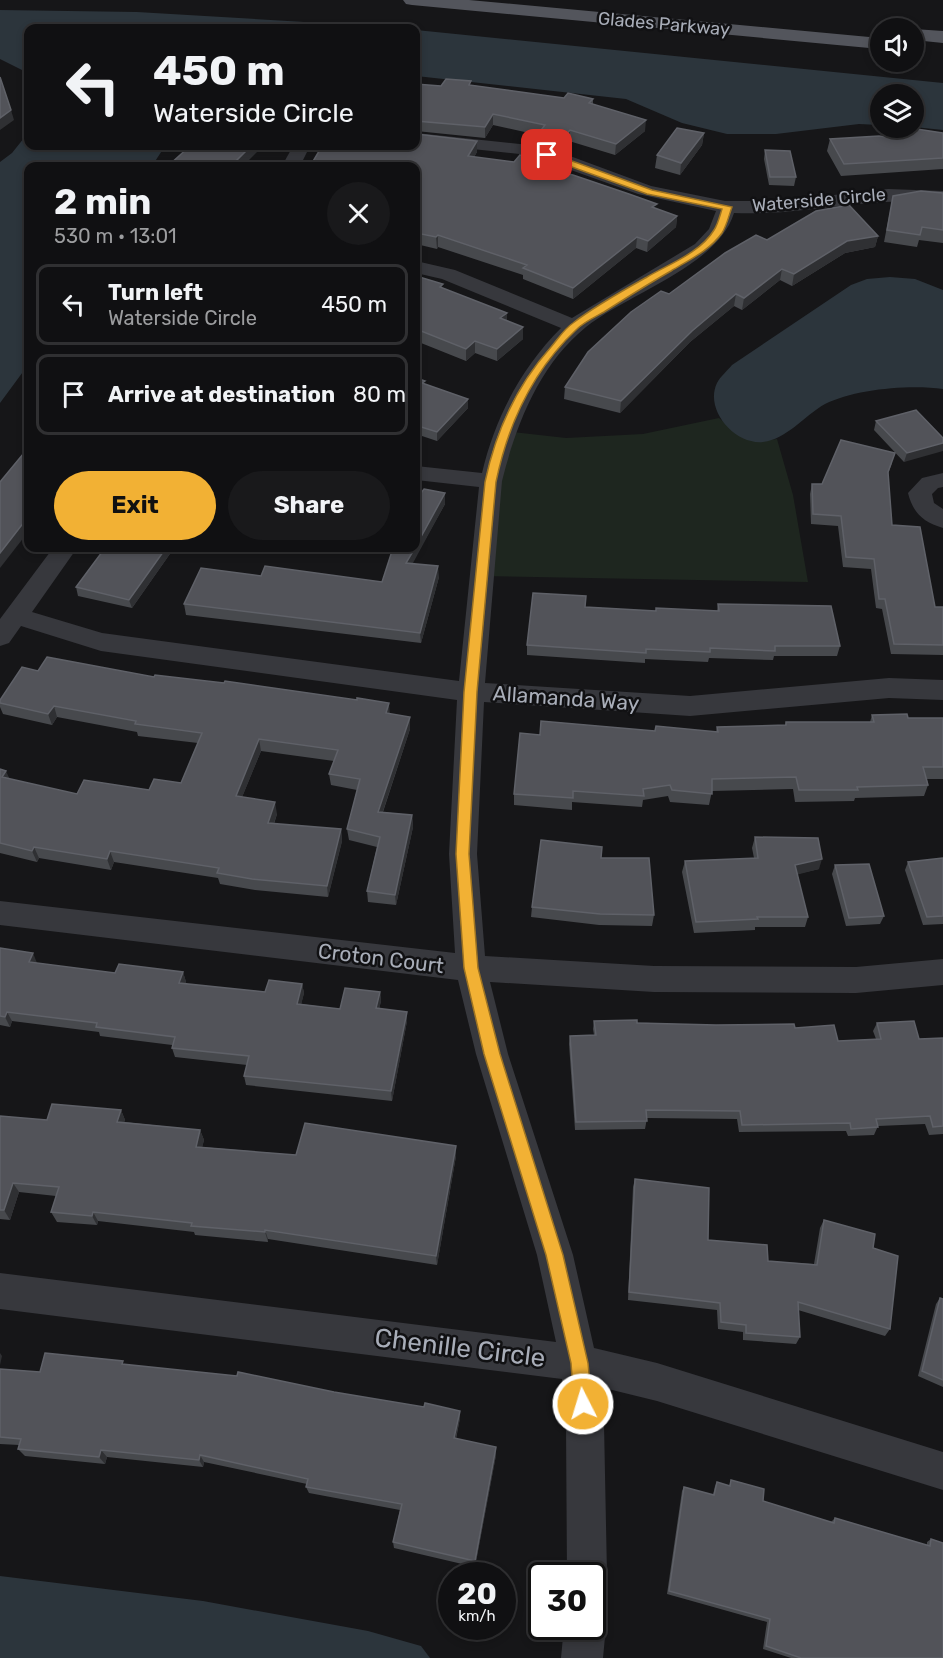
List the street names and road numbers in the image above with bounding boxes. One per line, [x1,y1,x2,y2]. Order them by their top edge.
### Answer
street label: Glades Parkway [597,7,731,41]
street label: Waterside Circle [751,183,887,217]
street label: Allamanda Way [492,680,641,716]
street label: Croton Court [317,938,445,978]
street label: Chenille Circle [373,1322,547,1374]

